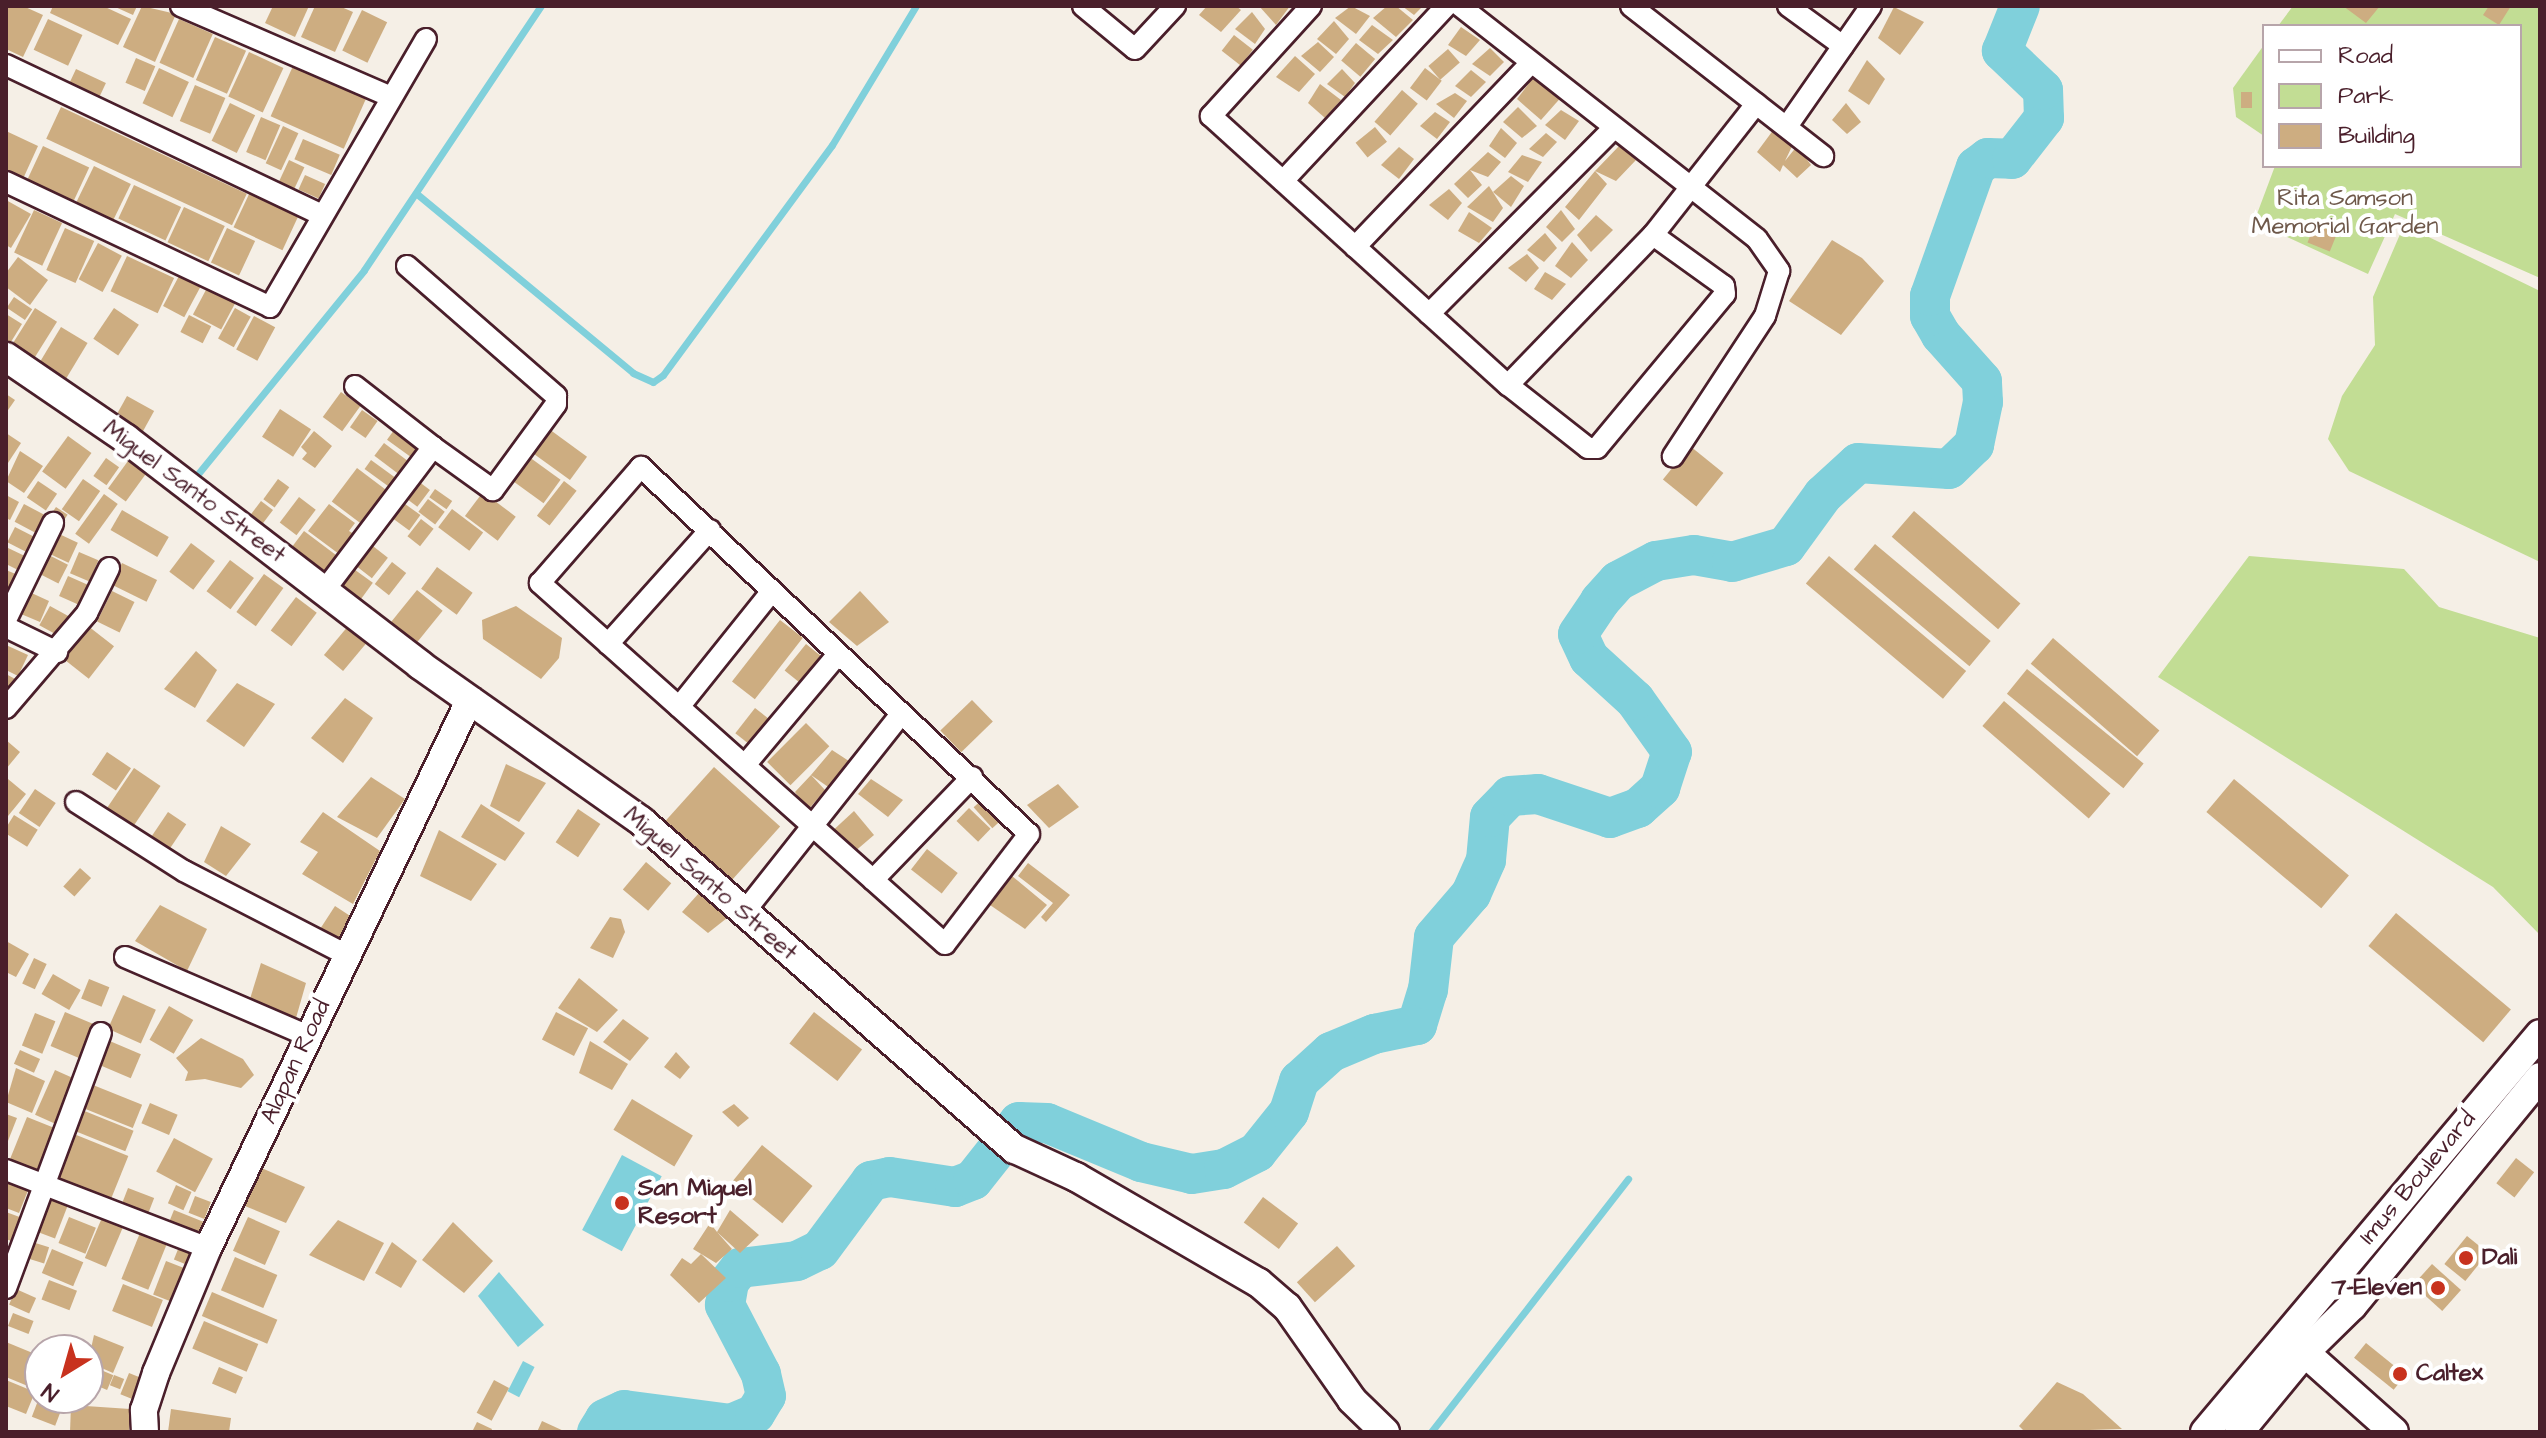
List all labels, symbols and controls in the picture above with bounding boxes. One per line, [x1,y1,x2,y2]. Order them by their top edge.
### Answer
legend [2262,24,2522,168]
text: Road [2338,39,2393,73]
text: Park [2338,79,2394,113]
text: Building [2338,119,2415,153]
park label: Rita Samson Memorial Garden [2252,185,2438,241]
street label: Miguel Santo Street [97,414,291,570]
street label: Miguel Santo Street [617,801,803,967]
street label: Alapan Road [255,995,337,1129]
street label: Imus Boulevard [2354,1105,2482,1251]
place label: San Miguel Resort [638,1175,752,1231]
marker: San Miguel Resort [613,1194,631,1212]
place label: Dali [2482,1244,2517,1272]
marker: Dali [2457,1249,2475,1267]
place label: 7-Eleven [2331,1274,2422,1302]
marker: 7-Eleven [2429,1279,2447,1297]
north arrow [24,1334,104,1414]
place label: Caltex [2416,1360,2483,1388]
marker: Caltex [2391,1365,2409,1383]
text: N [36,1375,65,1409]

